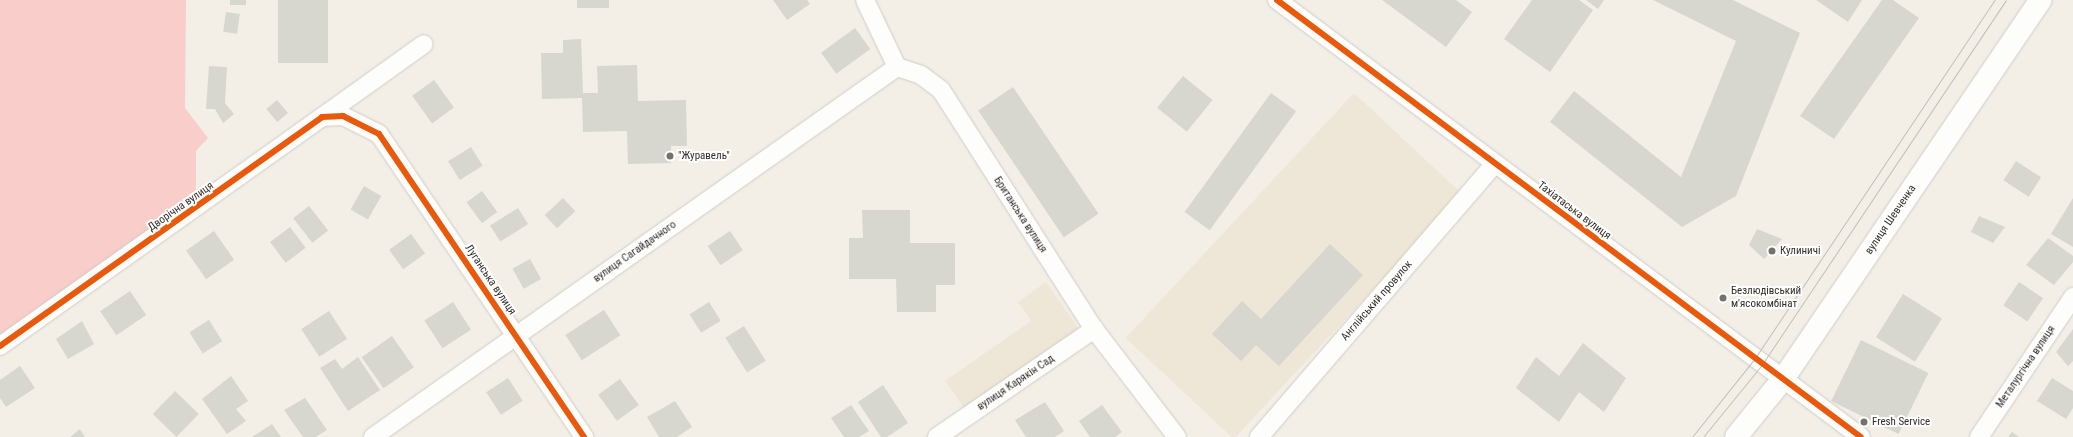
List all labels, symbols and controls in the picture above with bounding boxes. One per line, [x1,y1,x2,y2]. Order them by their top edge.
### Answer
place label: "Журавель" [678,149,730,163]
marker: "Журавель" [665,151,675,161]
street label: Британська вулиця [990,174,1050,256]
street label: Дворічна вулиця [146,179,216,235]
street label: Тахіатаська вулиця [1535,179,1613,243]
street label: вулиця Шевченка [1863,183,1919,257]
street label: вулиця Сагайдачного [591,218,679,286]
street label: Луганська вулиця [462,242,518,318]
place label: Кулиничі [1780,244,1821,258]
marker: Кулиничі [1767,246,1777,256]
street label: Англійський провулок [1339,258,1415,344]
place label: Безлюдівський м'ясокомбінат [1731,285,1801,311]
marker: Безлюдівський м'ясокомбінат [1718,293,1728,303]
street label: Металургічна вулиця [1994,323,2058,411]
street label: вулиця Карякін Сад [975,352,1057,414]
place label: Fresh Service [1872,415,1930,429]
marker: Fresh Service [1859,417,1869,427]

